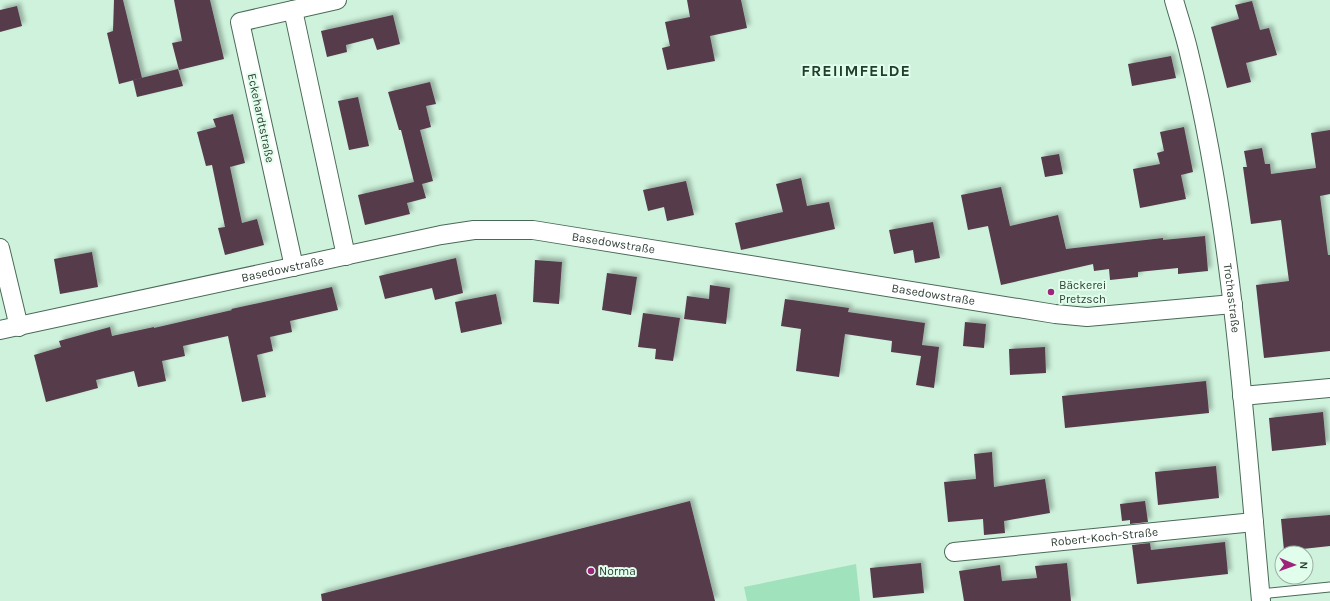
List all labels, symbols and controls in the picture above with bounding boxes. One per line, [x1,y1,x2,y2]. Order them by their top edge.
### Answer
district label: FREIIMFELDE [801,61,911,80]
street label: Eckehardtstraße [245,72,277,164]
street label: Basedowstraße [571,229,656,257]
street label: Basedowstraße [240,253,325,285]
street label: Trothastraße [1221,263,1243,333]
place label: Bäckerei Pretzsch [1059,278,1106,306]
street label: Basedowstraße [891,281,976,308]
marker: Bäckerei Pretzsch [1046,287,1056,297]
street label: Robert-Koch-Straße [1050,525,1159,549]
north arrow [1274,545,1314,585]
text: N [1297,561,1310,570]
place label: Norma [599,564,636,578]
marker: Norma [586,566,596,576]

